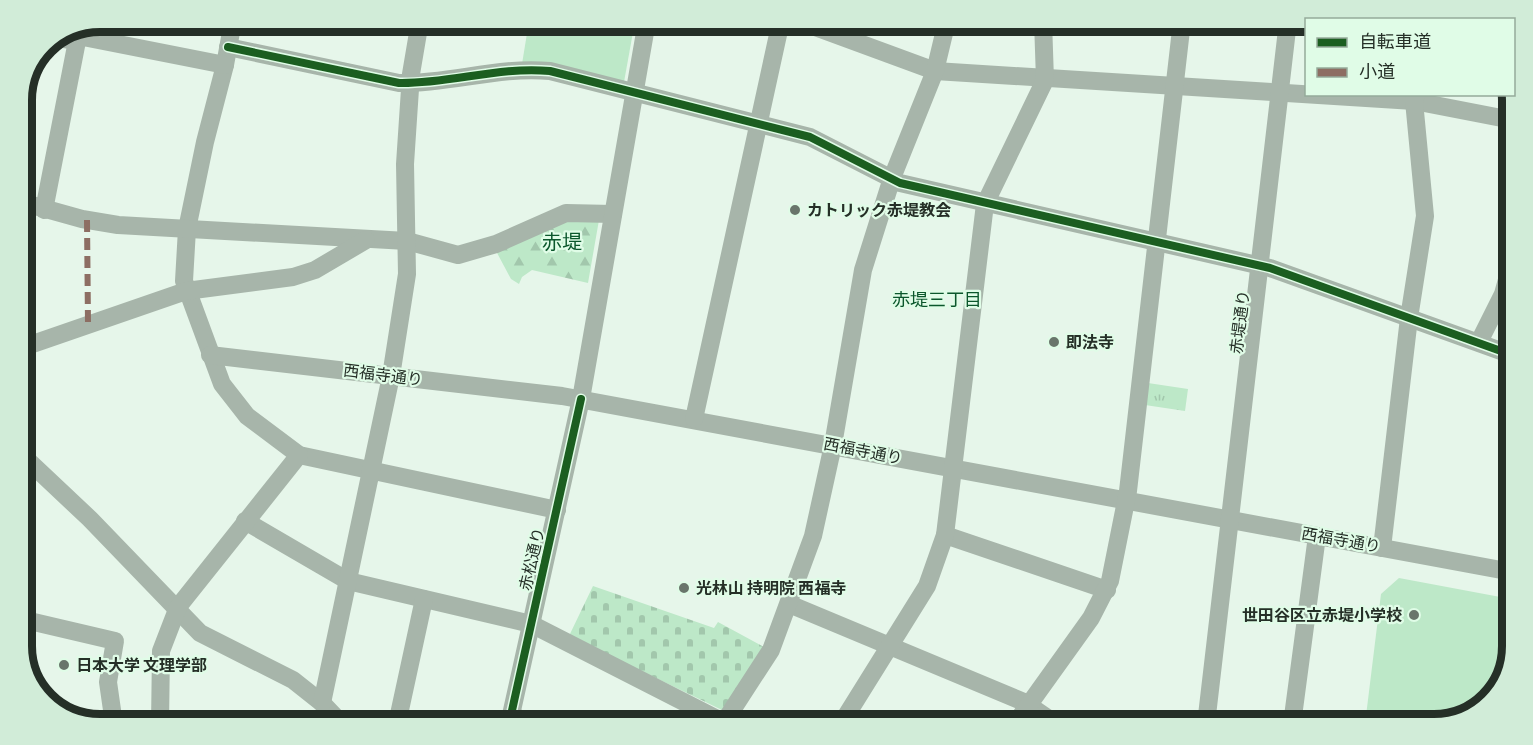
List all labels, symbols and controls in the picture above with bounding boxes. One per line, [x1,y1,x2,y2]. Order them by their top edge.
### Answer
legend [1305,18,1515,96]
text: 自転車道 [1359,32,1431,52]
text: 小道 [1359,62,1395,82]
place label: カトリック赤堤教会 [807,202,951,219]
marker: カトリック赤堤教会 [788,203,802,217]
district label: 赤堤 [542,231,582,253]
street label: 赤堤通り [1228,289,1252,355]
district label: 赤堤三丁目 [892,290,982,310]
place label: 即法寺 [1066,334,1114,351]
marker: 即法寺 [1047,335,1061,349]
street label: 西福寺通り [342,362,424,388]
street label: 西福寺通り [822,435,904,467]
street label: 西福寺通り [1300,525,1382,555]
street label: 赤松通り [517,526,547,592]
place label: 光林山 持明院 西福寺 [696,579,846,597]
marker: 光林山 持明院 西福寺 [677,581,691,595]
place label: 世田谷区立赤堤小学校 [1242,607,1402,624]
marker: 世田谷区立赤堤小学校 [1407,608,1421,622]
place label: 日本大学 文理学部 [76,657,207,674]
marker: 日本大学 文理学部 [57,658,71,672]

